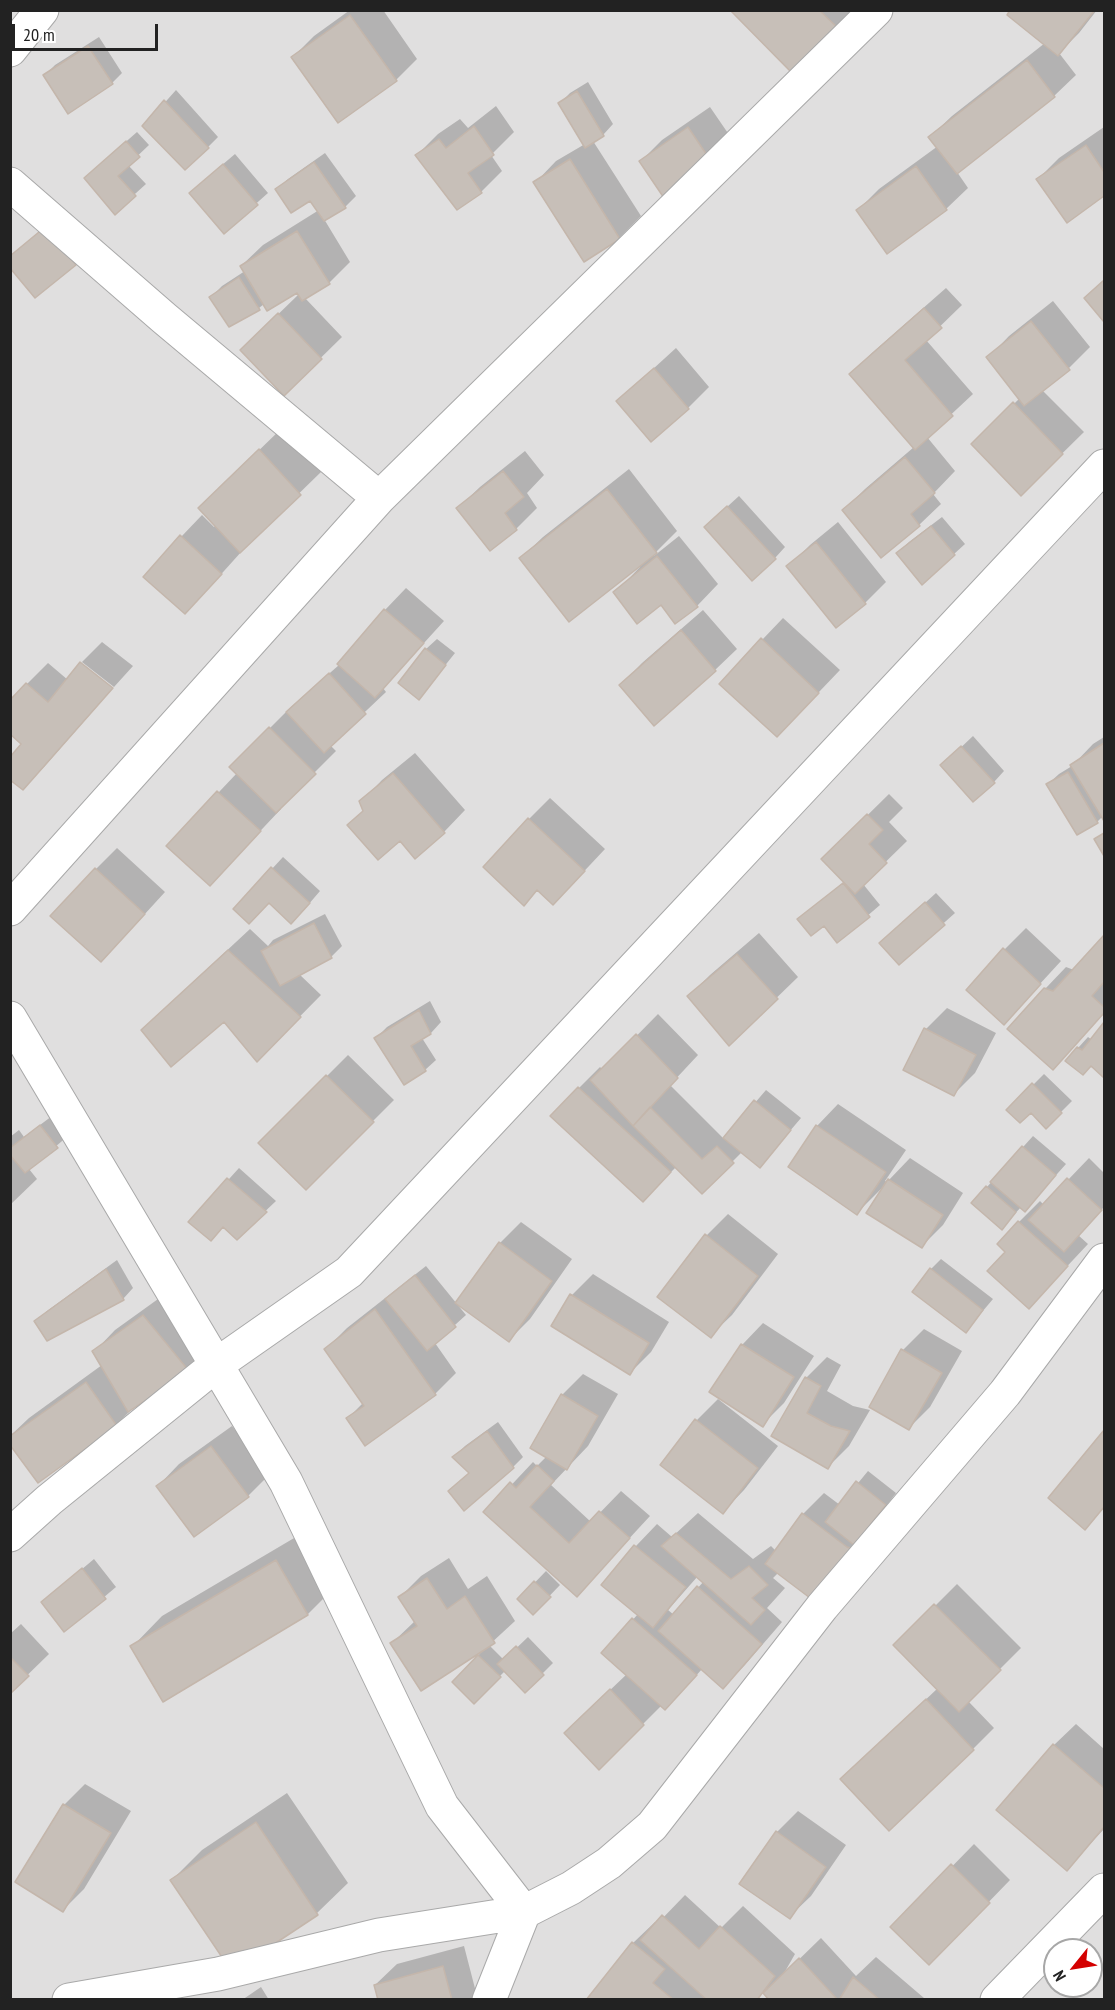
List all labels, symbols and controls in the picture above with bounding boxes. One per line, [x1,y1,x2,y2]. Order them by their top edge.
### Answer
scale bar [15,12,160,50]
text: 20 m [23,23,55,46]
north arrow [1043,1938,1103,1998]
text: N [1048,1967,1070,1985]

